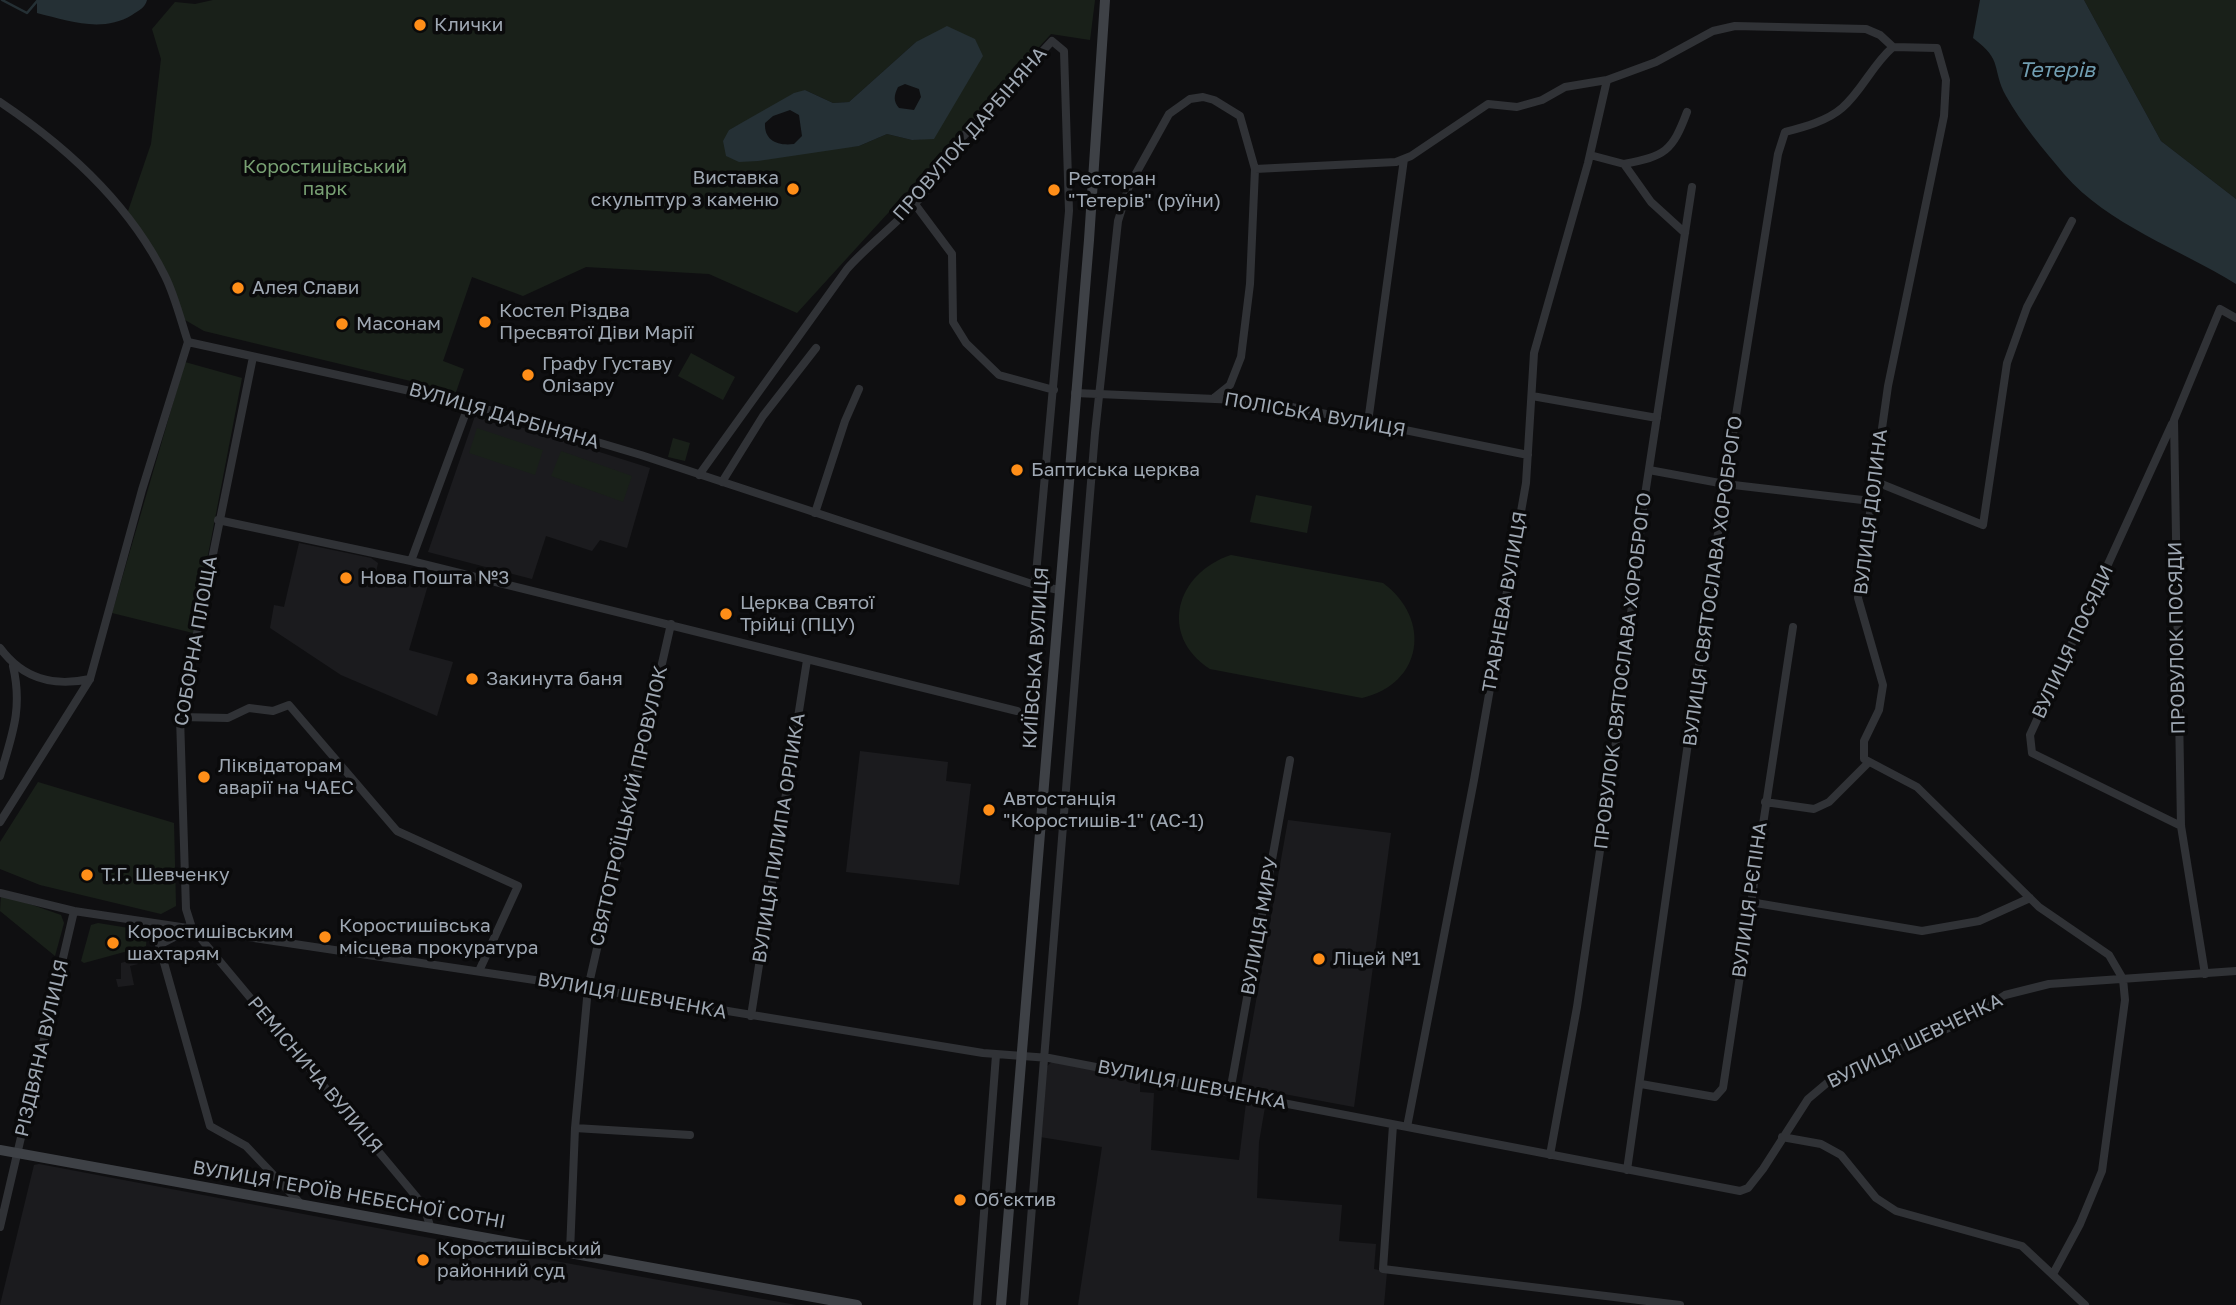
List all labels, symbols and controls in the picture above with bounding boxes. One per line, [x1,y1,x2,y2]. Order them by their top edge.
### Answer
place label: Клички [434,14,503,36]
marker: Клички [412,17,428,33]
street label: ПРОВУЛОК ДАРБІНЯНА [888,42,1052,226]
water label: Тетерів [2019,57,2095,83]
park label: Коростишівський парк [243,156,407,200]
place label: Виставка скульптур з каменю [591,167,779,211]
place label: Ресторан "Тетерів" (руїни) [1068,168,1221,212]
marker: Виставка скульптур з каменю [785,181,801,197]
marker: Ресторан "Тетерів" (руїни) [1046,182,1062,198]
place label: Алея Слави [252,277,359,299]
marker: Алея Слави [230,280,246,296]
place label: Костел Різдва Пресвятої Діви Марії [499,300,693,344]
place label: Масонам [356,313,441,335]
marker: Костел Різдва Пресвятої Діви Марії [477,314,493,330]
marker: Масонам [334,316,350,332]
place label: Графу Густаву Олізару [542,353,672,397]
marker: Графу Густаву Олізару [520,367,536,383]
street label: ВУЛИЦЯ ДАРБІНЯНА [406,378,602,454]
street label: ПОЛІСЬКА ВУЛИЦЯ [1223,388,1407,442]
street label: ВУЛИЦЯ СВЯТОСЛАВА ХОРОБРОГО [1679,414,1747,748]
street label: ВУЛИЦЯ ДОЛИНА [1850,428,1892,596]
place label: Баптиська церква [1031,459,1200,481]
marker: Баптиська церква [1009,462,1025,478]
street label: ПРОВУЛОК СВЯТОСЛАВА ХОРОБРОГО [1590,491,1656,851]
street label: ТРАВНЕВА ВУЛИЦЯ [1478,510,1532,694]
street label: ПРОВУЛОК ПОСЯДИ [2164,542,2190,734]
street label: СОБОРНА ПЛОЩА [170,554,222,728]
street label: ВУЛИЦЯ ПОСЯДИ [2027,562,2119,722]
street label: КИЇВСЬКА ВУЛИЦЯ [1018,566,1054,750]
place label: Нова Пошта №3 [360,567,509,589]
marker: Нова Пошта №3 [338,570,354,586]
place label: Церква Святої Трійці (ПЦУ) [740,592,874,636]
marker: Церква Святої Трійці (ПЦУ) [718,606,734,622]
street label: СВЯТОТРОЇЦЬКИЙ ПРОВУЛОК [586,664,672,948]
place label: Закинута баня [486,668,623,690]
marker: Закинута баня [464,671,480,687]
street label: ВУЛИЦЯ ПИЛИПА ОРЛИКА [748,712,810,964]
place label: Ліквідаторам аварії на ЧАЕС [218,755,354,799]
marker: Ліквідаторам аварії на ЧАЕС [196,769,212,785]
place label: Автостанція "Коростишів-1" (АС-1) [1003,788,1205,832]
marker: Автостанція "Коростишів-1" (АС-1) [981,802,997,818]
street label: ВУЛИЦЯ РЄПІНА [1728,821,1772,979]
street label: ВУЛИЦЯ МИРУ [1237,855,1283,997]
place label: Т.Г. Шевченку [101,864,230,886]
marker: Т.Г. Шевченку [79,867,95,883]
place label: Коростишівська місцева прокуратура [339,915,538,959]
place label: Коростишівським шахтарям [127,921,293,965]
marker: Коростишівська місцева прокуратура [317,929,333,945]
marker: Коростишівським шахтарям [105,935,121,951]
place label: Ліцей №1 [1333,948,1421,970]
marker: Ліцей №1 [1311,951,1327,967]
street label: РІЗДВЯНА ВУЛИЦЯ [10,957,74,1139]
street label: ВУЛИЦЯ ШЕВЧЕНКА [535,968,729,1024]
street label: ВУЛИЦЯ ШЕВЧЕНКА [1824,989,2006,1093]
street label: РЕМІСНИЧА ВУЛИЦЯ [243,992,387,1158]
street label: ВУЛИЦЯ ШЕВЧЕНКА [1096,1055,1288,1115]
street label: ВУЛИЦЯ ГЕРОЇВ НЕБЕСНОЇ СОТНІ [191,1156,507,1234]
place label: Об'єктив [974,1189,1056,1211]
marker: Об'єктив [952,1192,968,1208]
place label: Коростишівський районний суд [437,1238,601,1282]
marker: Коростишівський районний суд [415,1252,431,1268]

